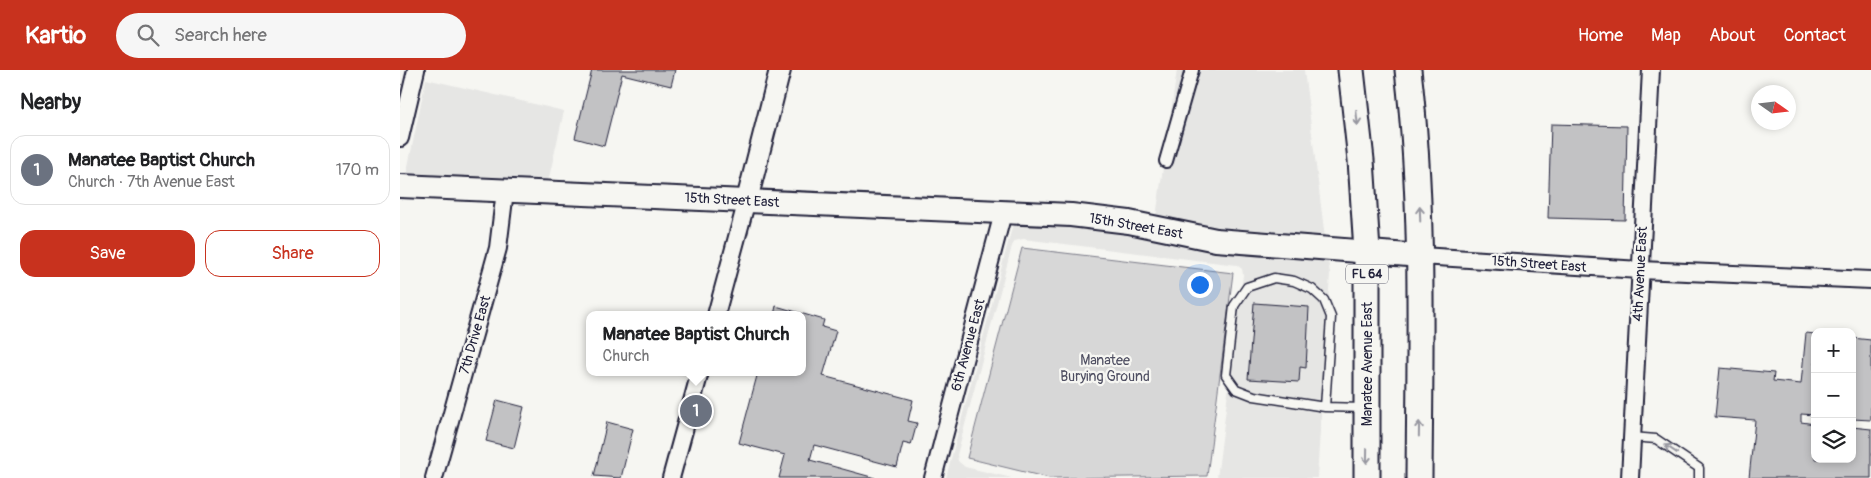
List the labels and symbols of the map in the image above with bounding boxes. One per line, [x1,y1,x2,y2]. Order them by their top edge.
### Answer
north arrow [1751,85,1796,130]
one-way arrow [1352,110,1362,126]
street label: 15th Street East [684,189,780,211]
one-way arrow [1415,207,1425,223]
street label: 15th Street East [1088,209,1185,243]
street label: 4th Avenue East [1629,226,1651,322]
street label: 15th Street East [1491,252,1587,276]
road number: FL 64 [1346,264,1388,283]
your location [1187,272,1213,298]
street label: 7th Drive East [456,293,494,376]
street label: 6th Avenue East [947,297,989,393]
street label: Manatee Avenue East [1359,301,1376,426]
park label: Manatee Burying Ground [1060,352,1150,385]
pin: 1 [680,392,712,430]
one-way arrow [1414,422,1424,438]
one-way arrow [1665,444,1679,454]
one-way arrow [1362,447,1372,463]

